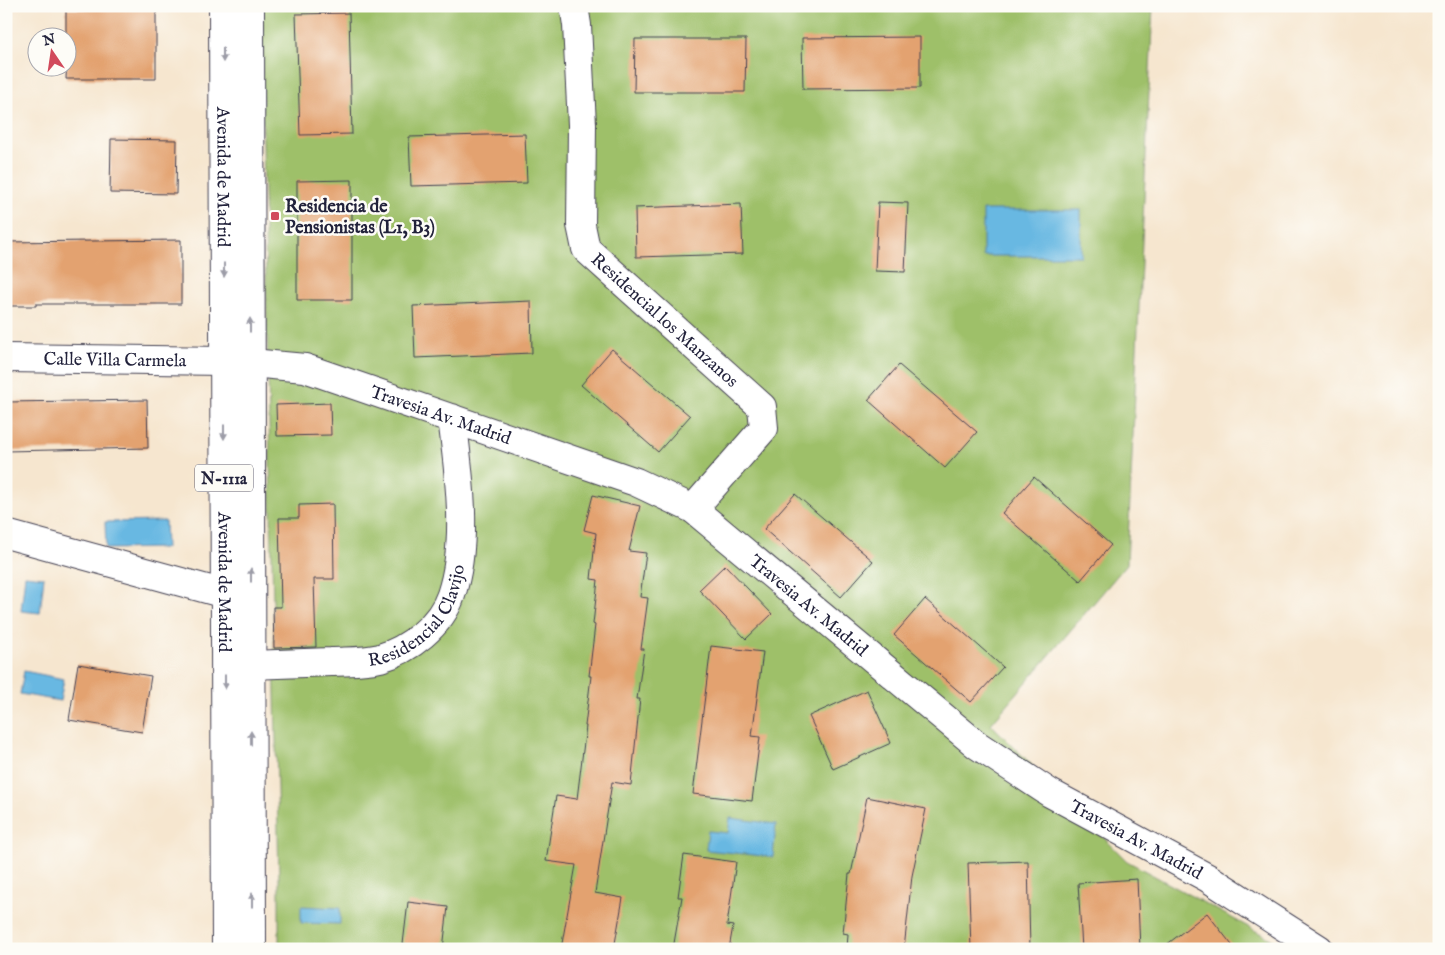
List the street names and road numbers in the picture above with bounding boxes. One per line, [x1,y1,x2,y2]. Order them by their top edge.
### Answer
street label: Avenida de Madrid [210,106,234,248]
street label: Residencial los Manzanos [585,249,743,393]
street label: Calle Villa Carmela [43,349,187,373]
street label: Travesia Av. Madrid [367,381,514,451]
road number: N-111a [195,464,253,492]
street label: Avenida de Madrid [212,511,235,653]
street label: Travesia Av. Madrid [744,550,872,663]
street label: Residencial Clavijo [366,563,471,673]
street label: Travesia Av. Madrid [1065,796,1206,886]

